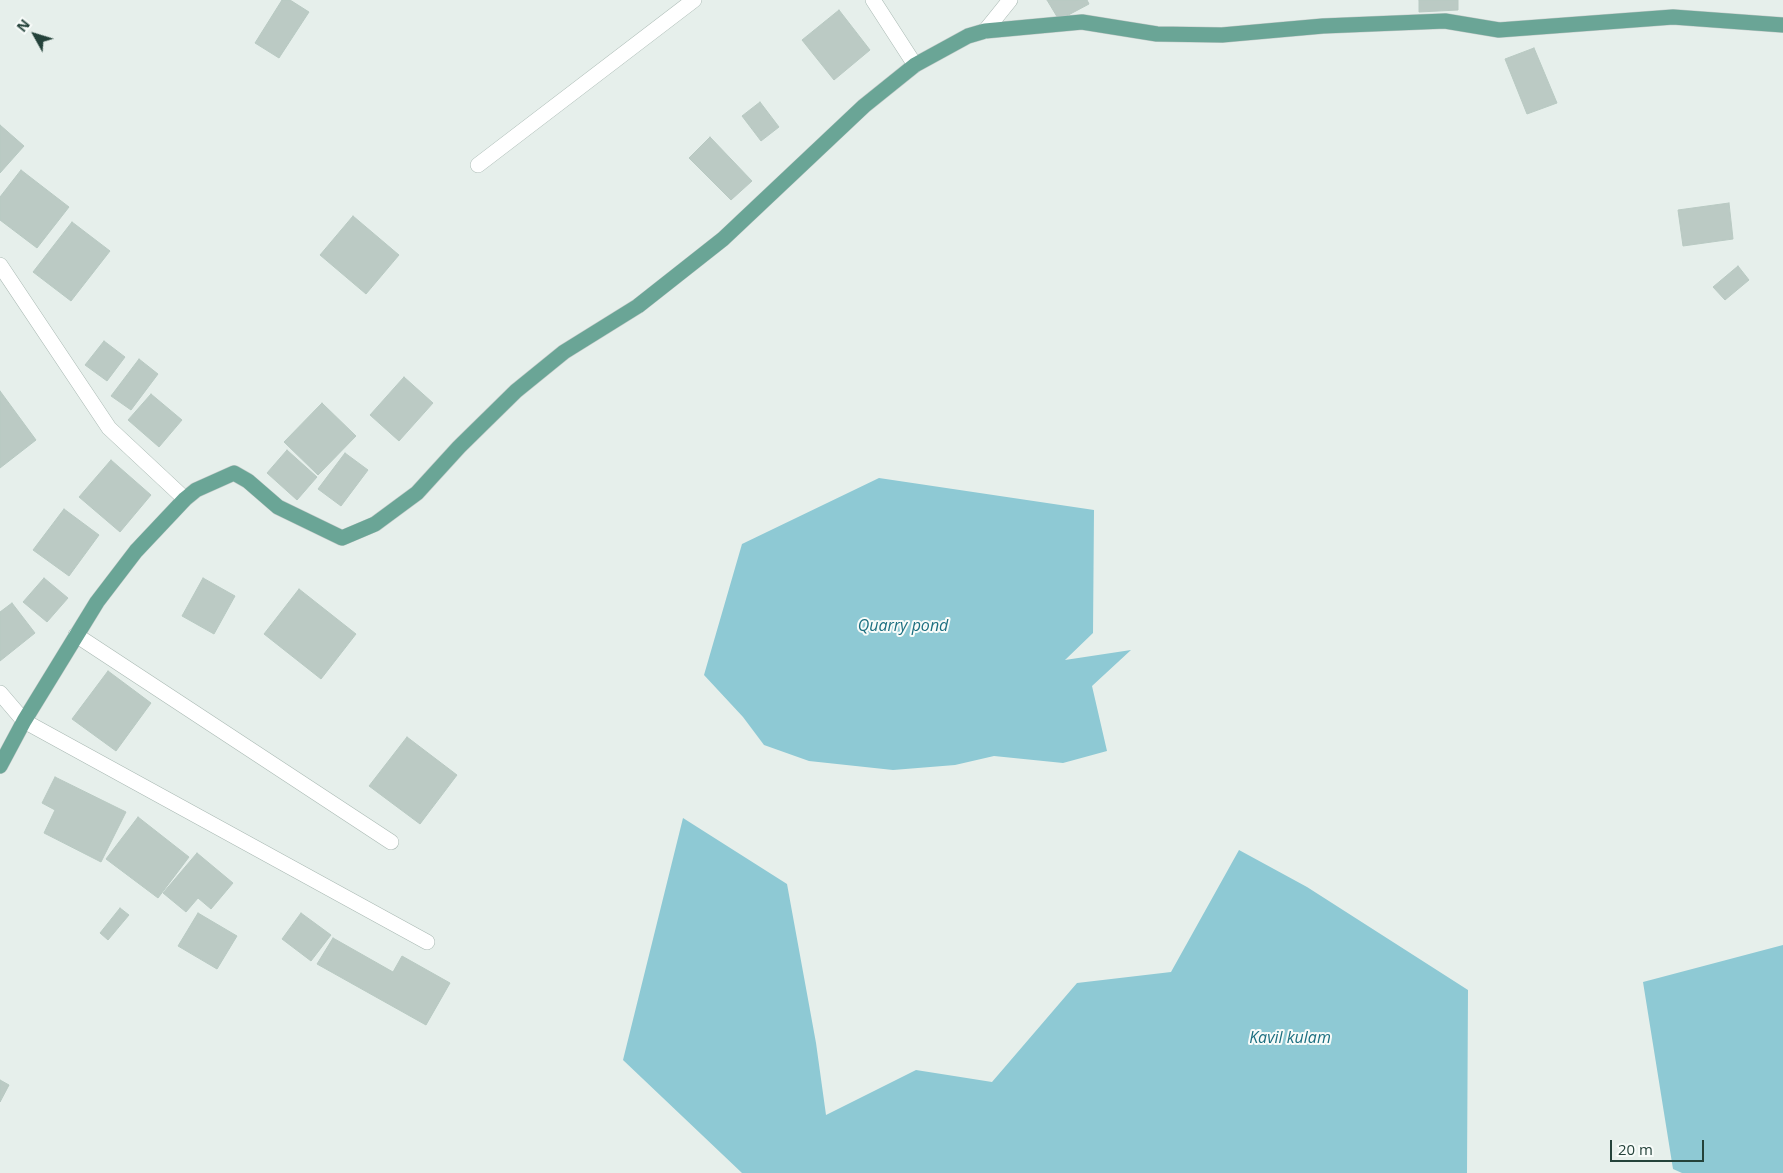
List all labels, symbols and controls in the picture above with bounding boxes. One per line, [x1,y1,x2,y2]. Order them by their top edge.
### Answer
north arrow [10,10,60,60]
text: N [12,15,34,36]
water label: Quarry pond [858,616,948,636]
water label: Kavil kulam [1249,1028,1331,1048]
scale bar [1613,1130,1707,1162]
text: 20 m [1618,1139,1653,1159]

